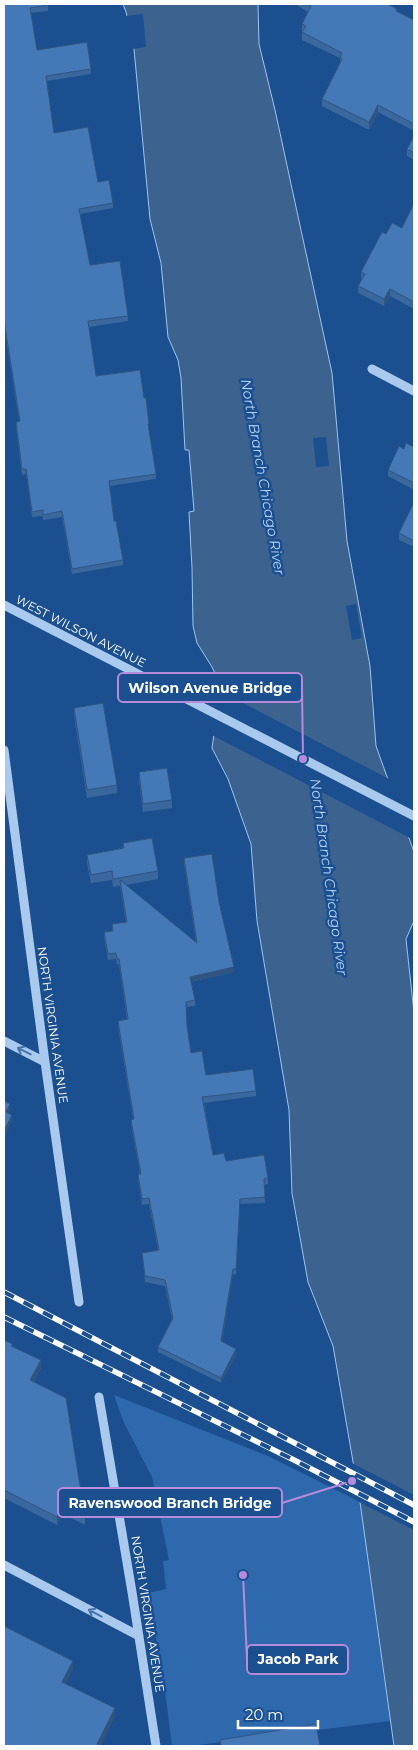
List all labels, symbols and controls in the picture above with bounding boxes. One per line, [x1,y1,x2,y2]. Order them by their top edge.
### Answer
water label: North Branch Chicago River [237,378,289,577]
street label: WEST WILSON AVENUE [13,592,149,670]
callout: Wilson Avenue Bridge [118,673,302,702]
text: Wilson Avenue Bridge [128,679,292,697]
water label: North Branch Chicago River [306,777,352,977]
street label: NORTH VIRGINIA AVENUE [35,946,71,1104]
one-way arrow [17,1046,32,1055]
callout: Ravenswood Branch Bridge [58,1488,282,1517]
text: Ravenswood Branch Bridge [68,1494,272,1512]
street label: NORTH VIRGINIA AVENUE [128,1535,168,1693]
one-way arrow [88,1608,103,1618]
callout: Jacob Park [247,1645,348,1674]
text: Jacob Park [256,1650,339,1668]
scale bar [238,1698,318,1730]
text: 20 m [245,1705,283,1724]

